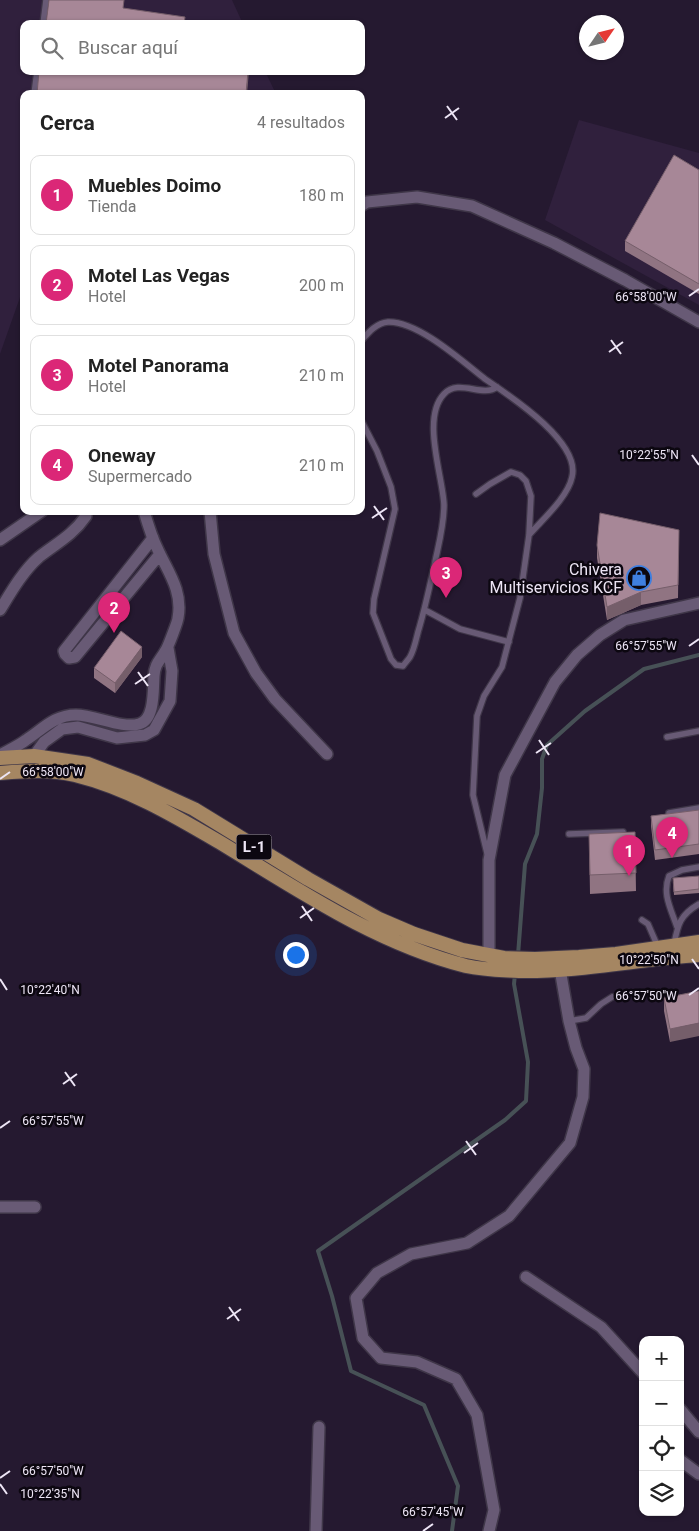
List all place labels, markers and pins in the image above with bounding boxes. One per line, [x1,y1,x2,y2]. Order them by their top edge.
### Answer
pin: 3 [430,557,462,598]
place label: Chivera Multiservicios KCF [490,560,622,597]
shop icon: Chivera Multiservicios KCF [626,565,652,591]
pin: 2 [98,592,130,633]
pin: 4 [656,817,688,858]
pin: 1 [613,835,645,876]

